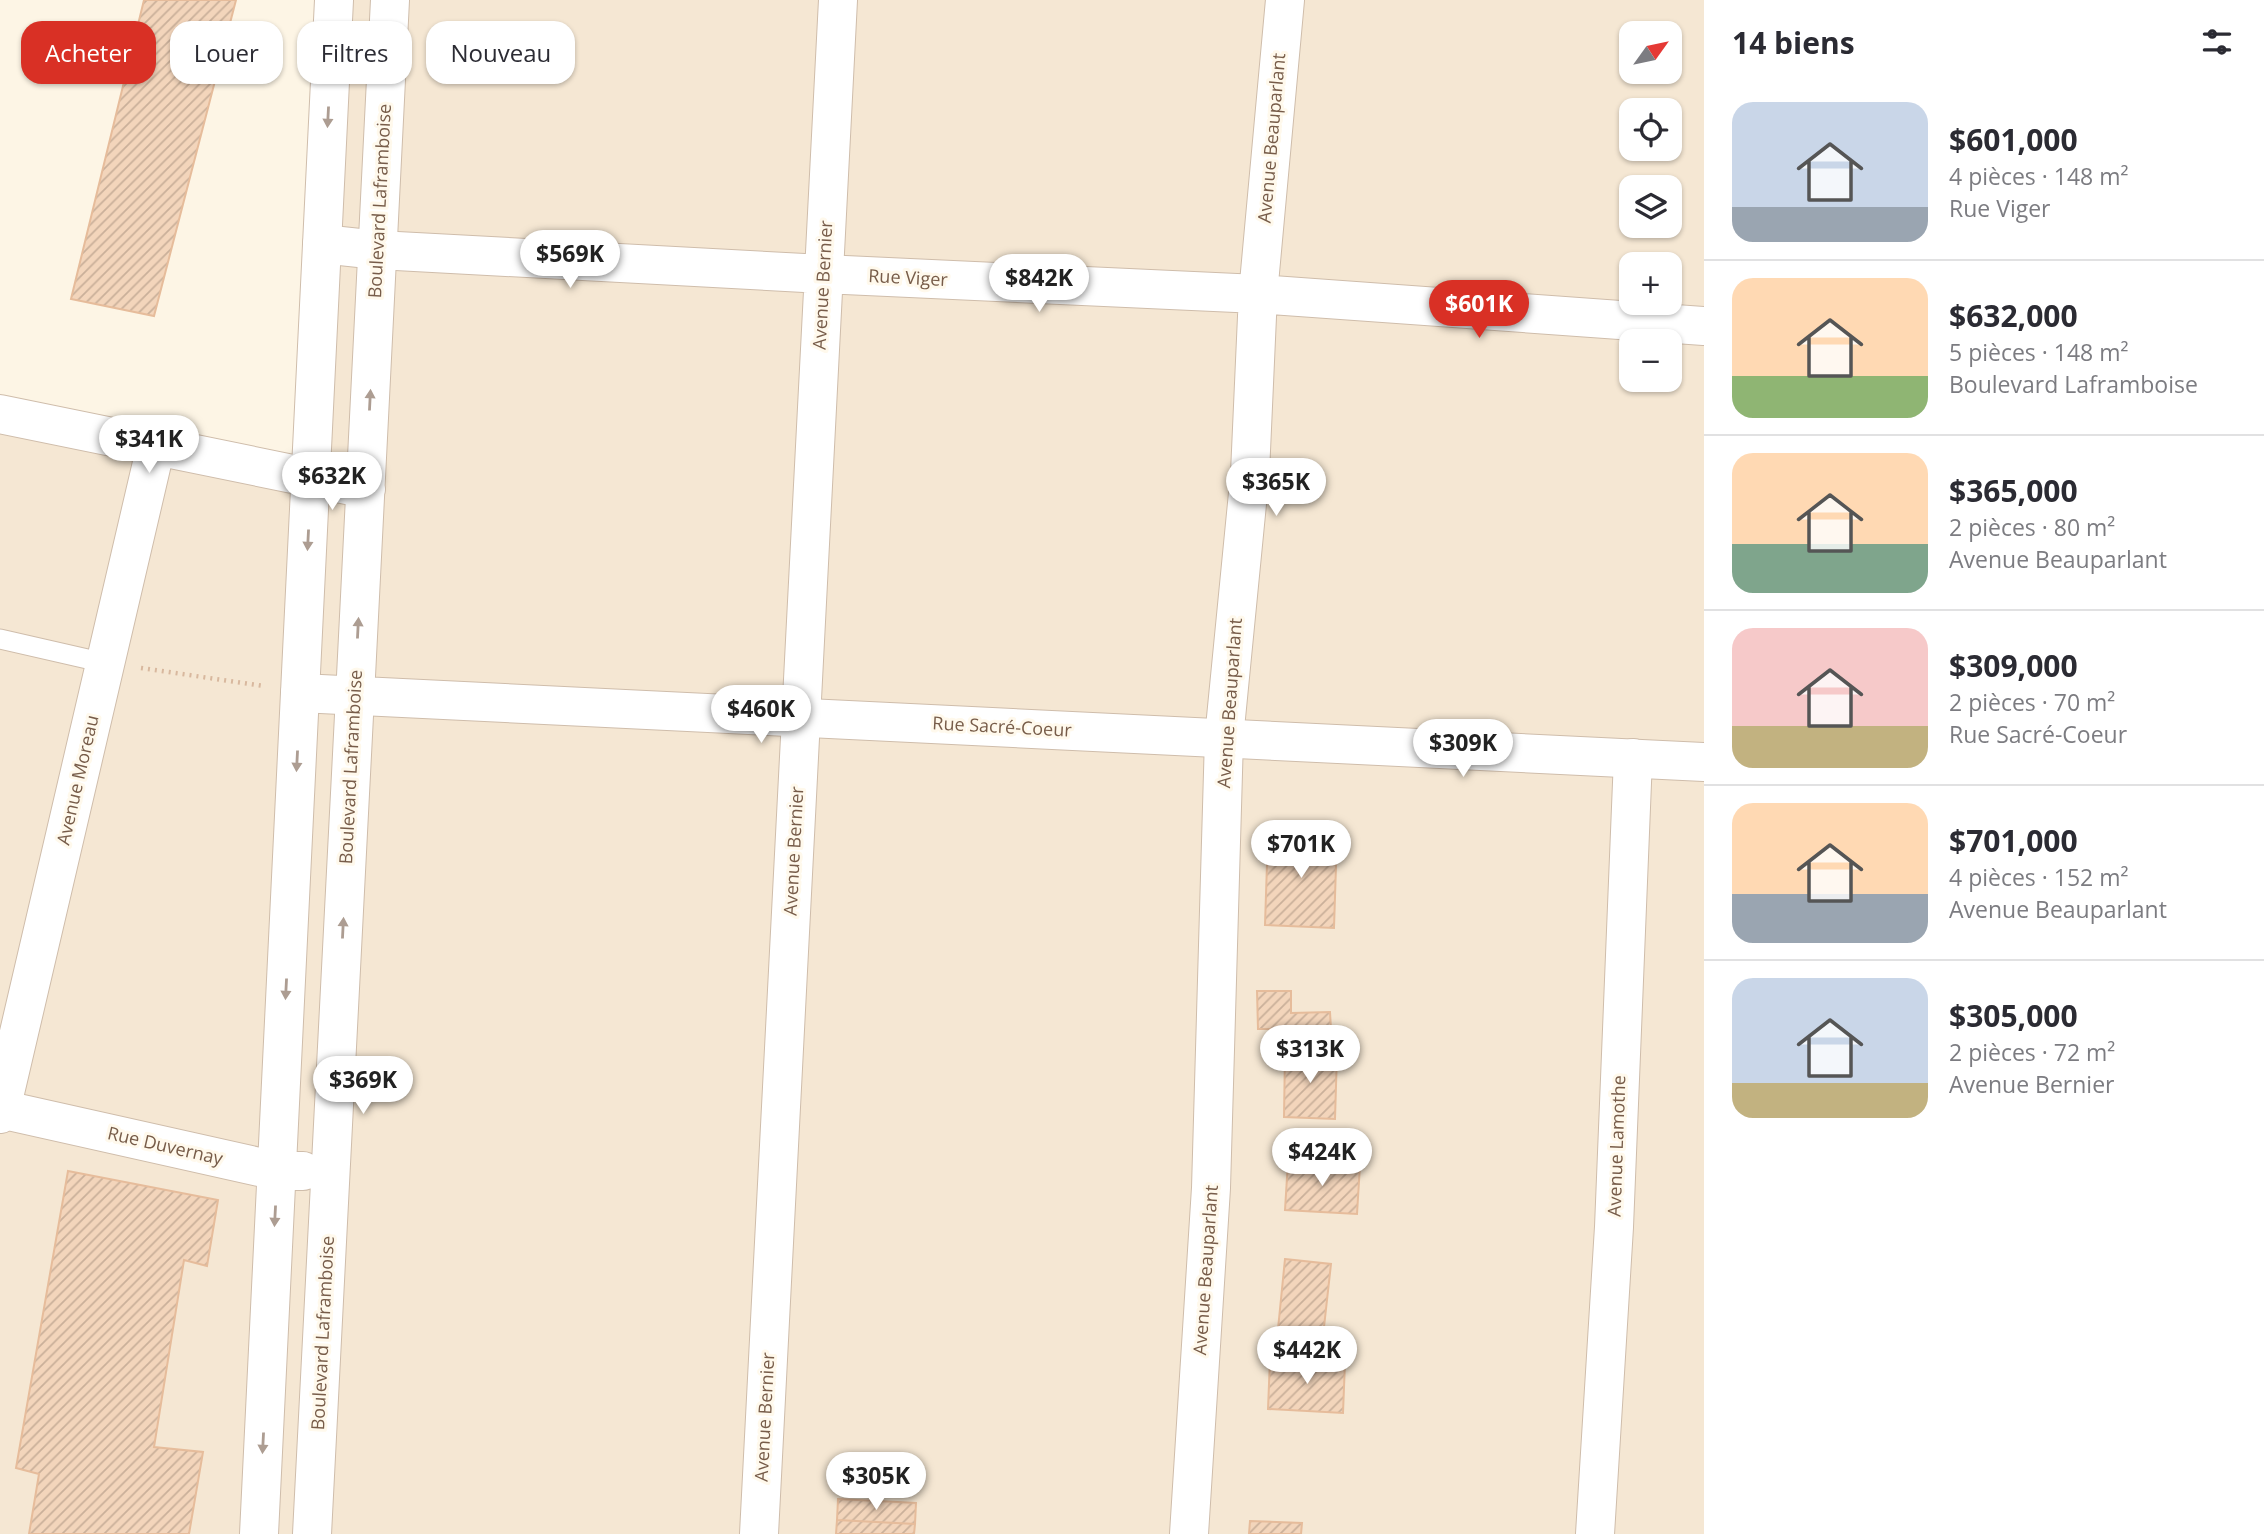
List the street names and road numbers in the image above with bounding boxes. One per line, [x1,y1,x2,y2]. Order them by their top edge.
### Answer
street label: Avenue Beauparlant [1252,52,1290,224]
street label: Boulevard Laframboise [362,103,396,299]
street label: Avenue Bernier [807,219,837,350]
street label: Rue Viger [868,263,949,291]
street label: Avenue Beauparlant [1211,617,1247,789]
street label: Boulevard Laframboise [333,669,367,865]
street label: Rue Sacré-Coeur [932,710,1073,742]
street label: Avenue Moreau [50,712,104,847]
street label: Avenue Bernier [778,785,808,916]
street label: Avenue Lamothe [1602,1075,1630,1217]
street label: Rue Duvernay [105,1120,226,1170]
street label: Avenue Beauparlant [1187,1184,1223,1356]
street label: Boulevard Laframboise [305,1235,339,1431]
street label: Avenue Bernier [749,1351,779,1482]

